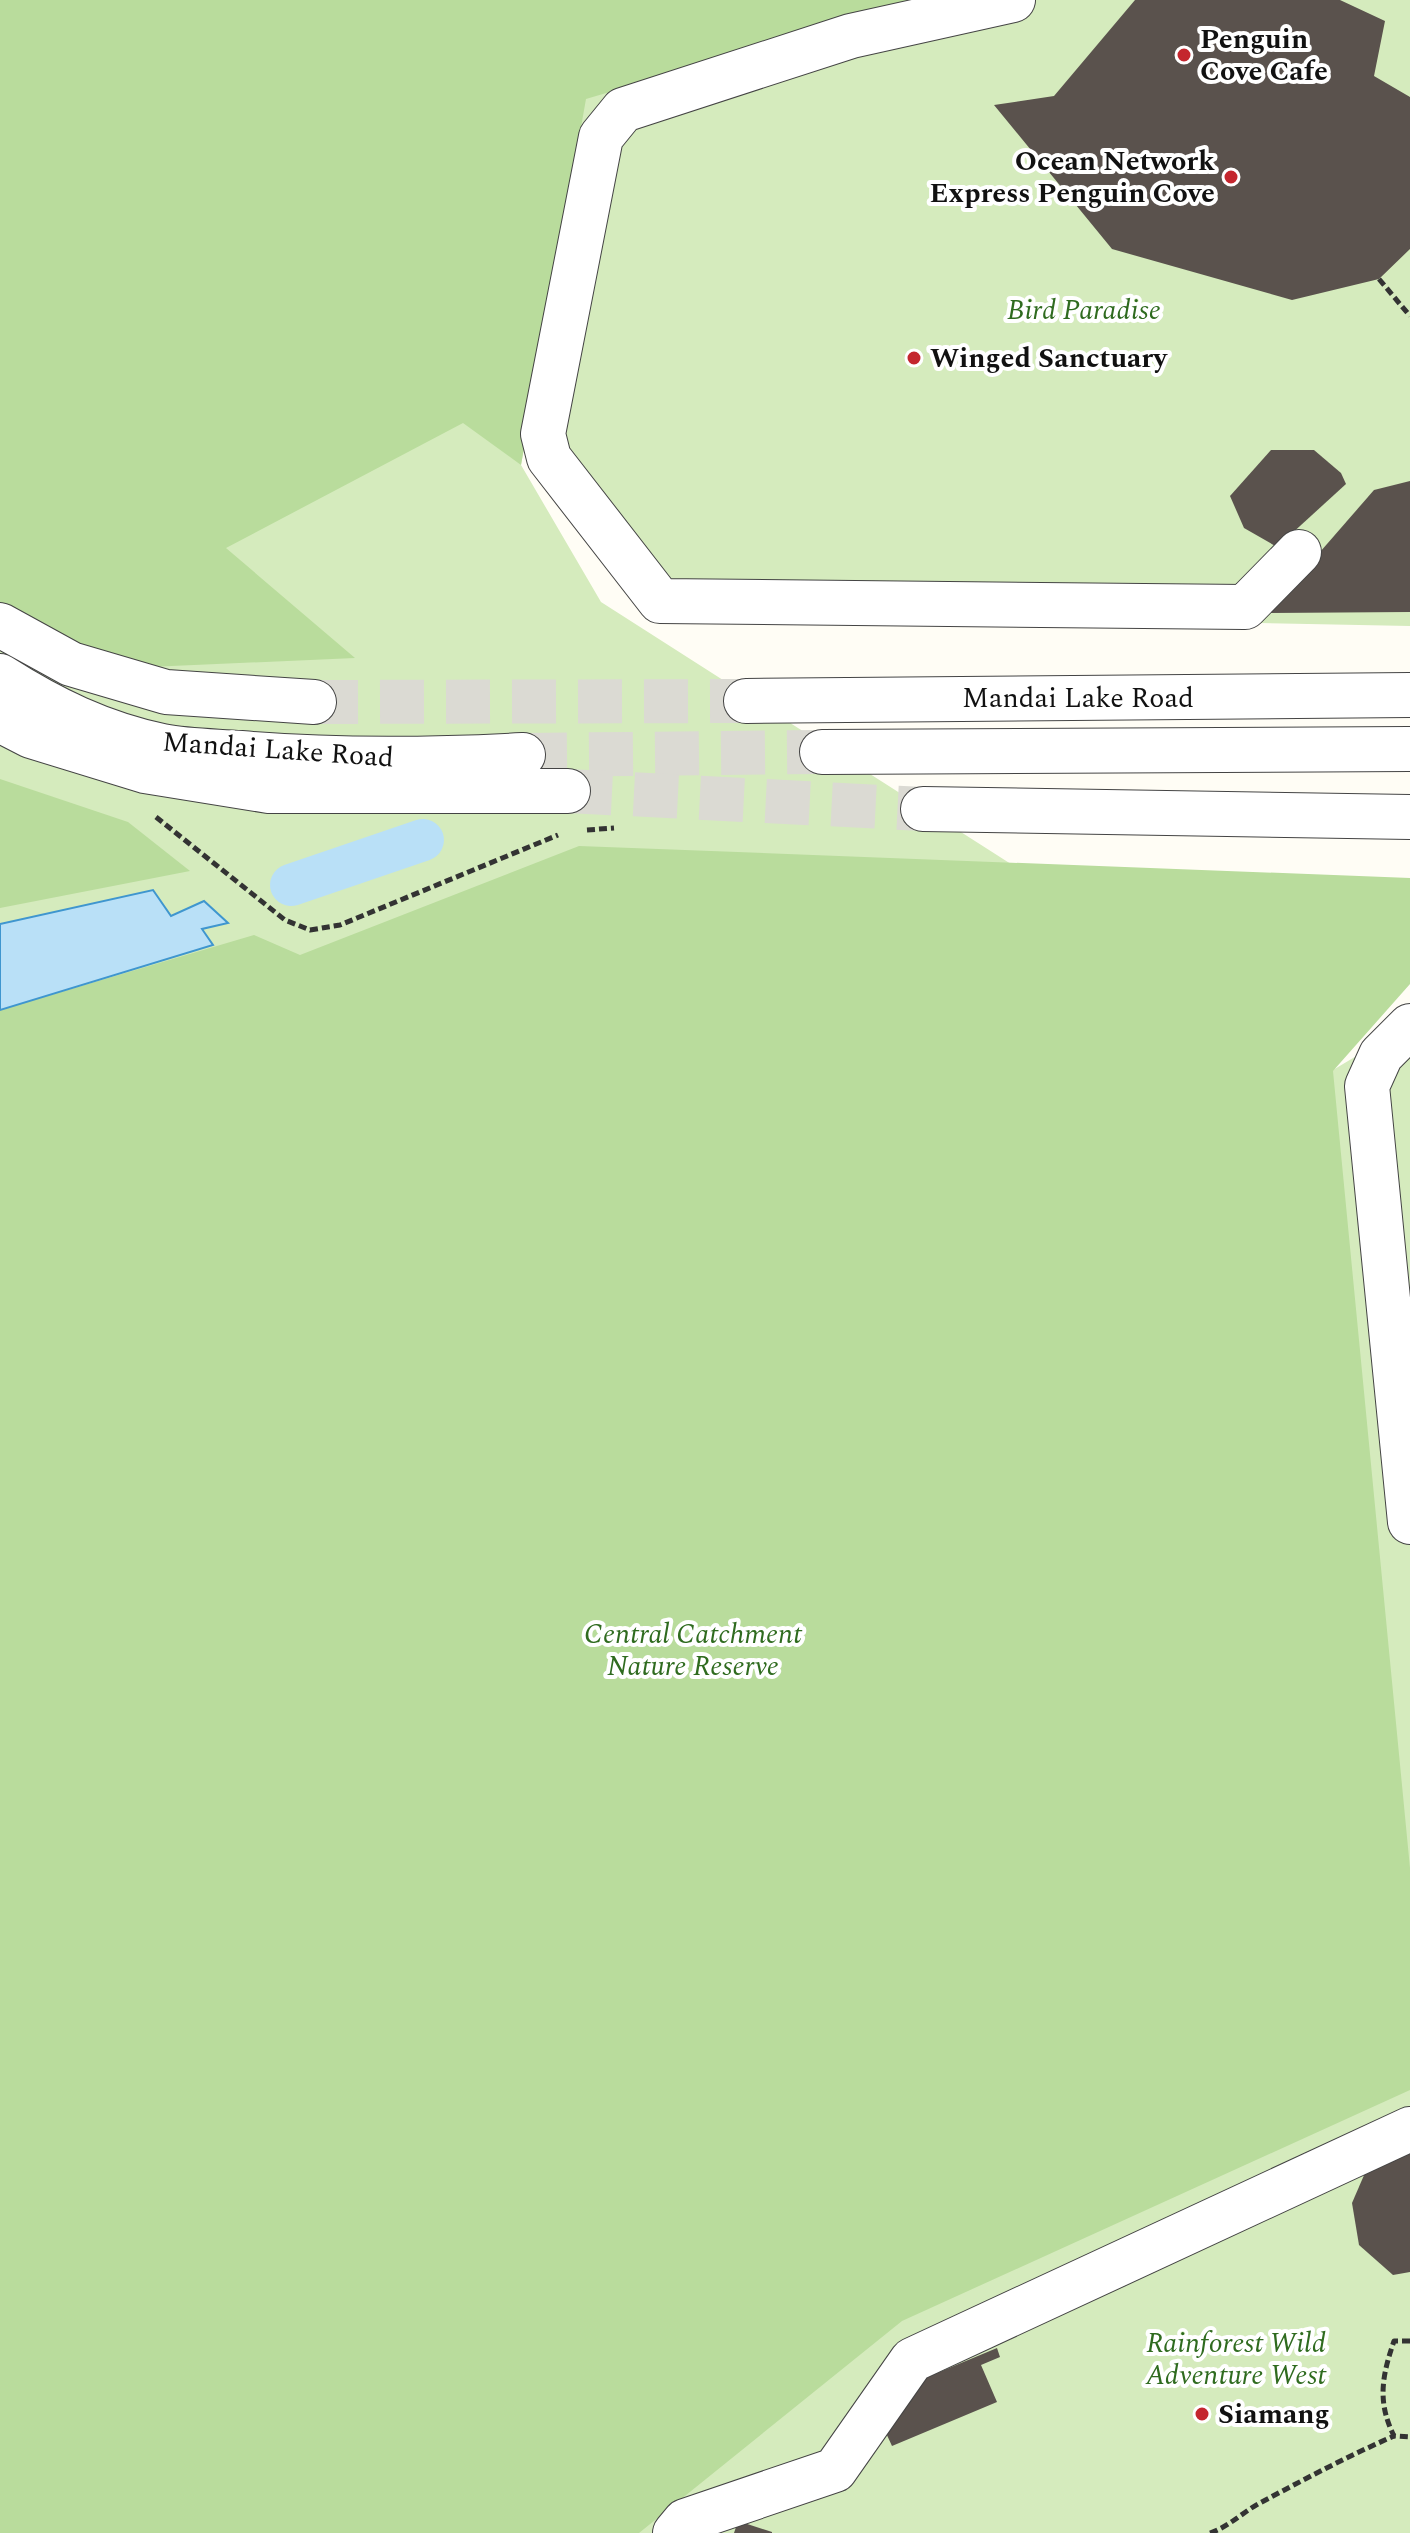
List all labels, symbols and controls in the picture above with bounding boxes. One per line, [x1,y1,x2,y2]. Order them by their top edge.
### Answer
place label: Penguin Cove Cafe [1200,18,1328,93]
marker: Penguin Cove Cafe [1175,46,1193,64]
place label: Ocean Network Express Penguin Cove [929,140,1215,215]
marker: Ocean Network Express Penguin Cove [1222,168,1240,186]
park label: Bird Paradise [1007,289,1161,332]
place label: Winged Sanctuary [930,337,1169,380]
marker: Winged Sanctuary [905,349,923,367]
street label: Mandai Lake Road [962,677,1194,720]
street label: Mandai Lake Road [161,720,395,780]
park label: Central Catchment Nature Reserve [584,1613,803,1688]
park label: Rainforest Wild Adventure West [1145,2322,1327,2397]
place label: Siamang [1218,2393,1330,2436]
marker: Siamang [1193,2405,1211,2423]

